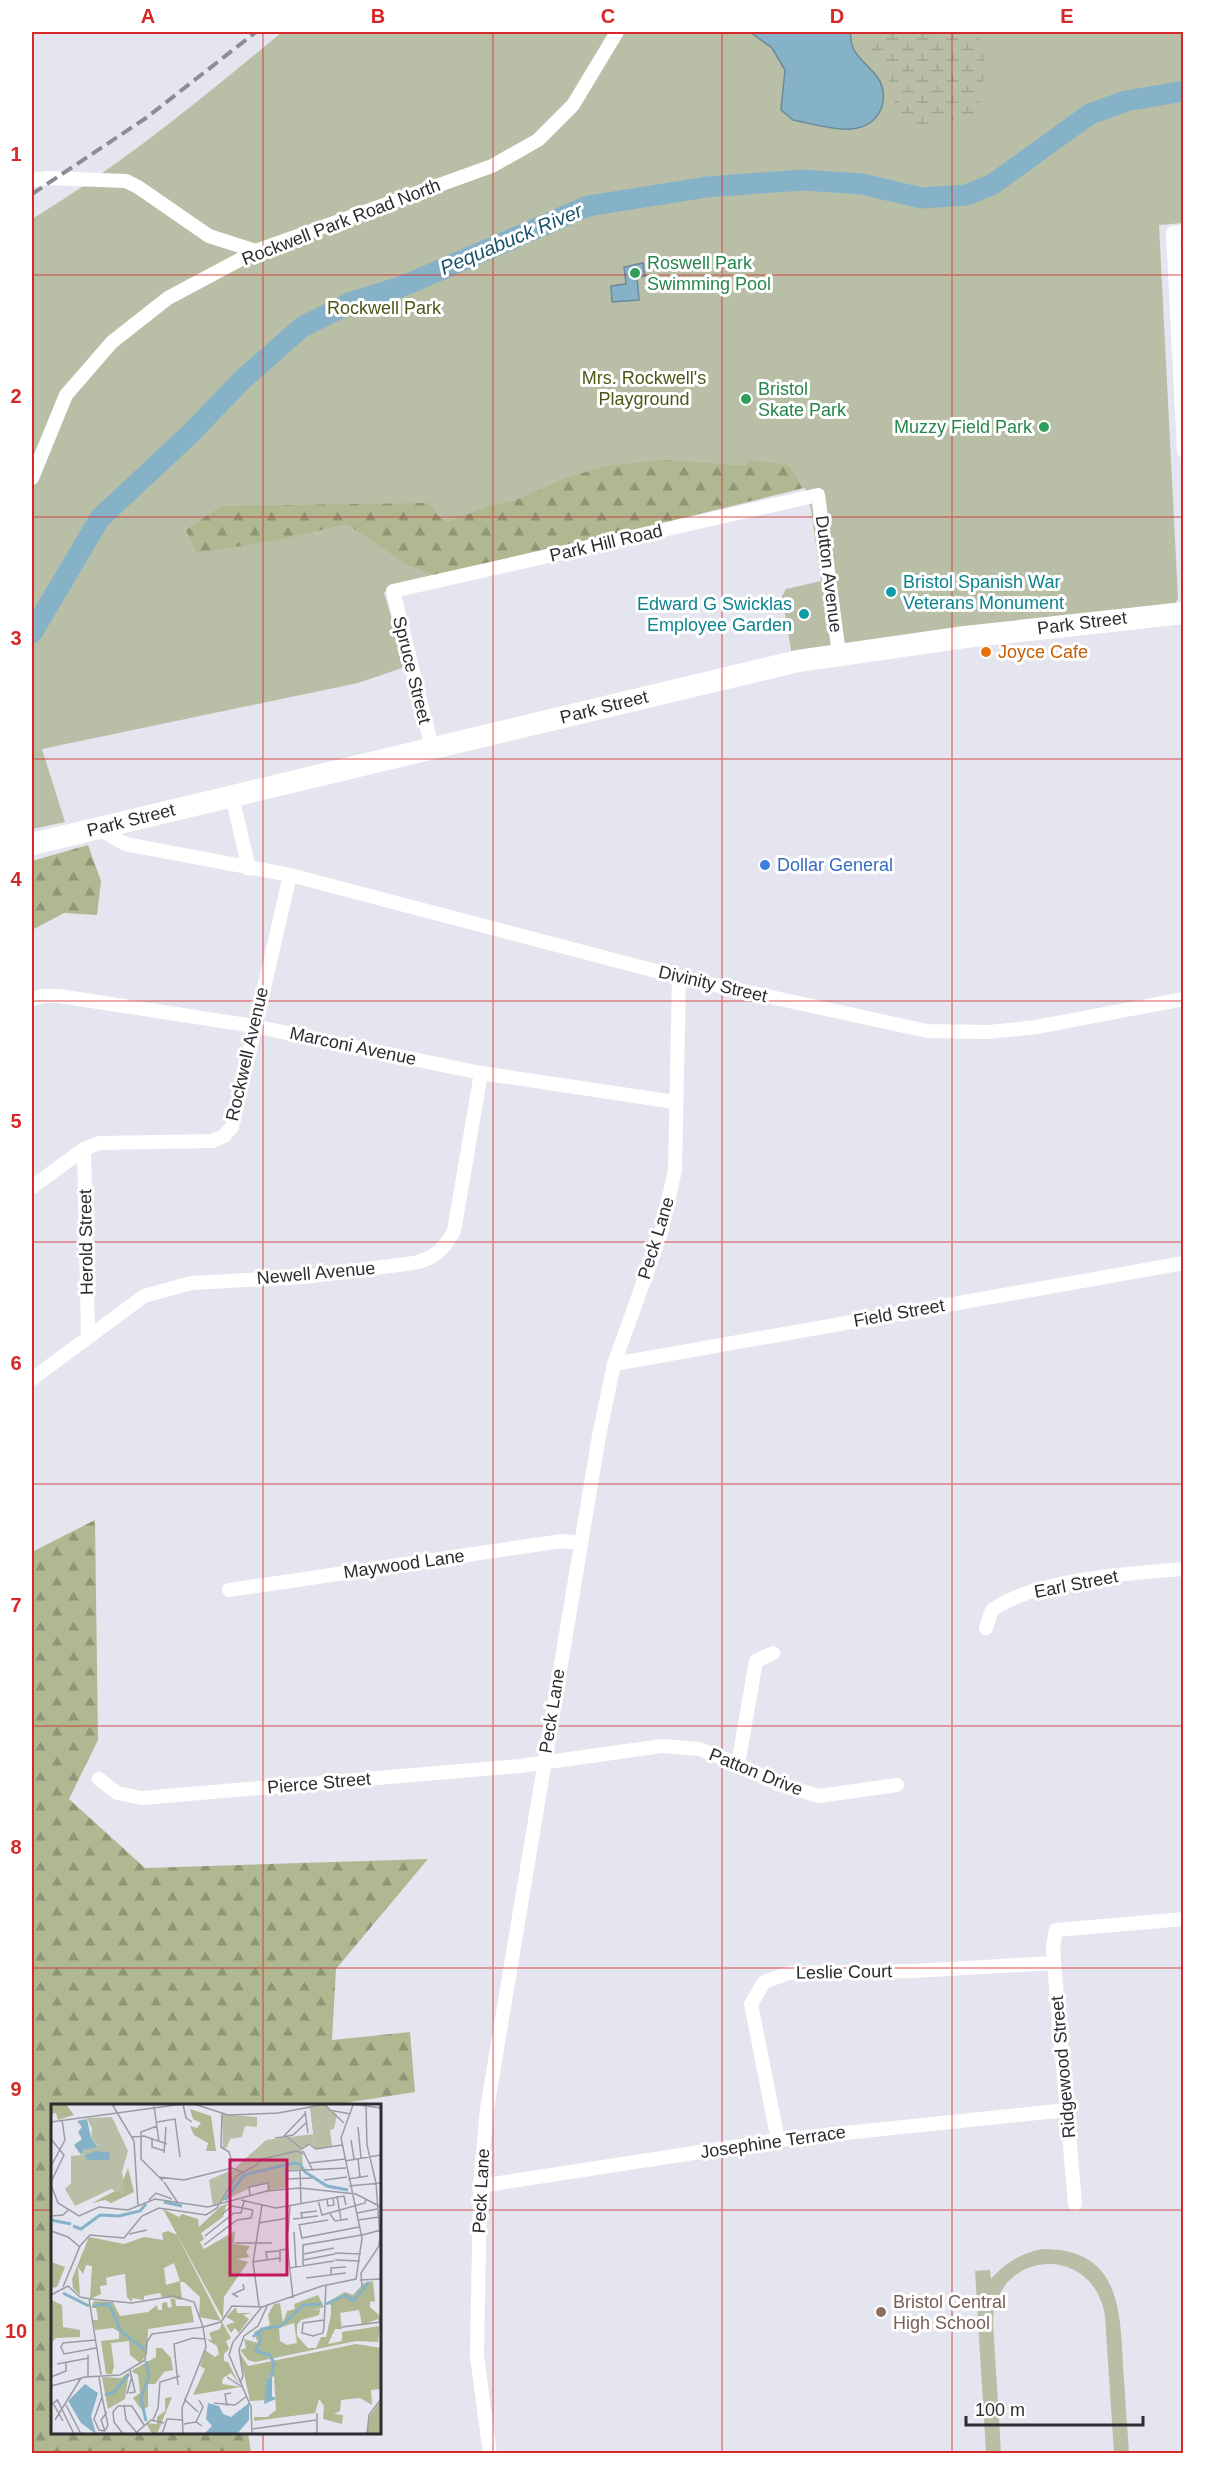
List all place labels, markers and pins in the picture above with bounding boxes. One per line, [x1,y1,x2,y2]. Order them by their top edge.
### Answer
place label: Roswell Park Swimming Pool [647,253,771,294]
marker: Roswell Park Swimming Pool [628,266,642,280]
place label: Bristol Skate Park [758,379,847,420]
marker: Bristol Skate Park [739,392,753,406]
place label: Muzzy Field Park [894,417,1033,437]
marker: Muzzy Field Park [1037,420,1051,434]
place label: Bristol Spanish War Veterans Monument [903,572,1064,613]
marker: Bristol Spanish War Veterans Monument [884,585,898,599]
place label: Edward G Swicklas Employee Garden [637,594,792,635]
marker: Edward G Swicklas Employee Garden [797,607,811,621]
place label: Joyce Cafe [998,642,1088,662]
marker: Joyce Cafe [979,645,993,659]
place label: Dollar General [777,855,893,875]
marker: Dollar General [758,858,772,872]
place label: Bristol Central High School [893,2292,1006,2333]
marker: Bristol Central High School [874,2305,888,2319]

